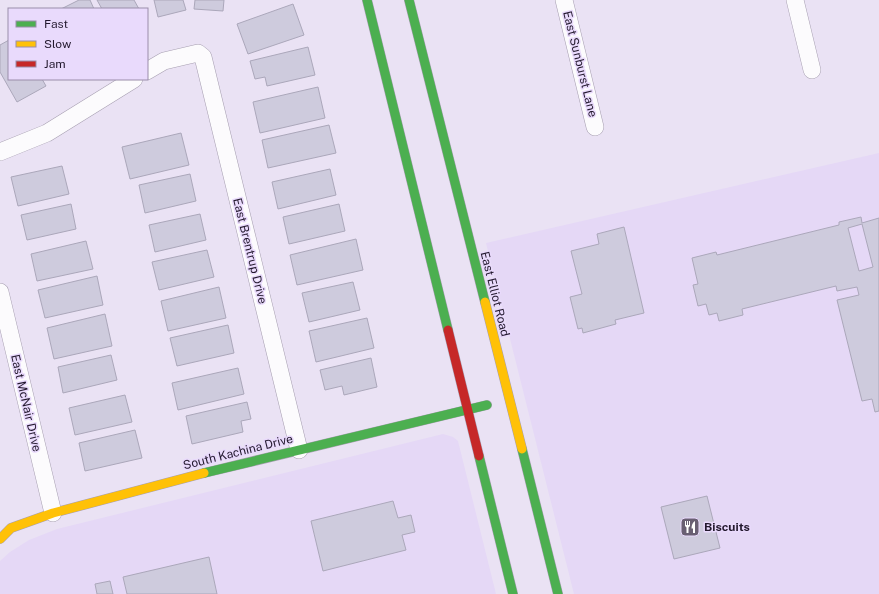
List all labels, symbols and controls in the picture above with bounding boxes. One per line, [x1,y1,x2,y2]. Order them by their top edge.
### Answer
legend [8,8,148,80]
street label: East Sunburst Lane [560,9,600,119]
text: Fast [44,17,69,31]
text: Slow [44,37,72,51]
text: Jam [44,57,66,71]
street label: East Brentrup Drive [230,197,270,306]
street label: East Elliot Road [478,250,512,338]
street label: East McNair Drive [8,353,44,453]
street label: South Kachina Drive [182,432,294,472]
restaurant icon: Biscuits [679,516,701,538]
place label: Biscuits [704,520,750,534]

